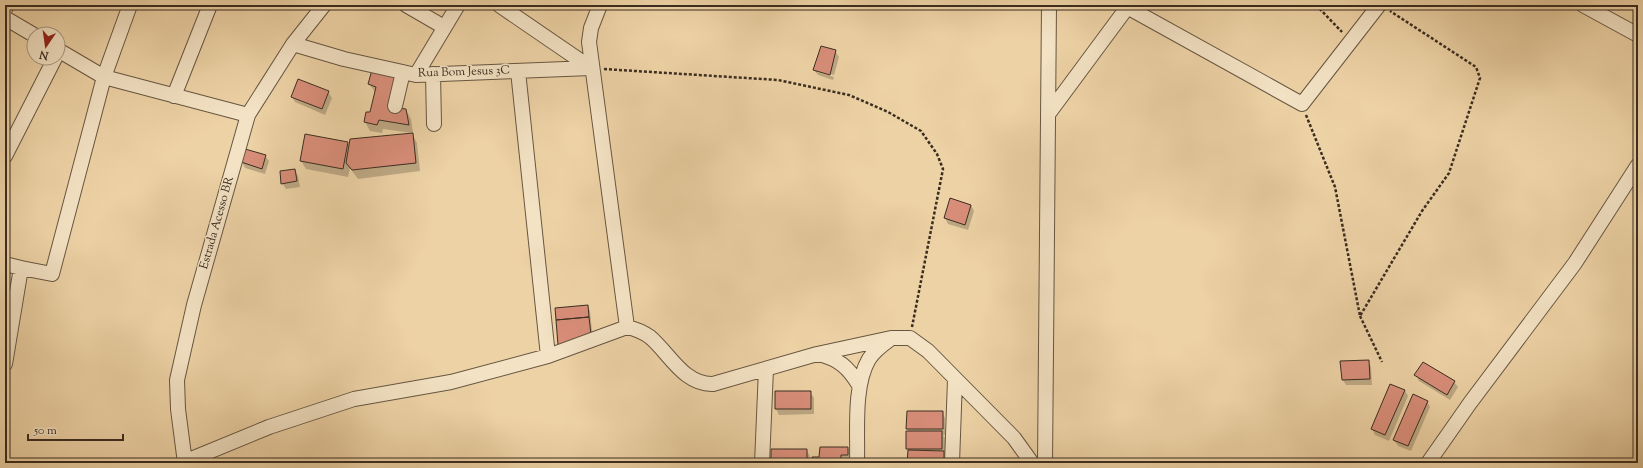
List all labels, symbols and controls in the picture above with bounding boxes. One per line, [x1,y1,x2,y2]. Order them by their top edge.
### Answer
north arrow [26,26,66,66]
text: N [38,46,51,64]
street label: Rua Bom Jesus 3C [418,61,510,83]
street label: Estrada Acesso BR [195,174,239,271]
scale bar [28,416,123,442]
text: 50 m [33,422,57,440]

